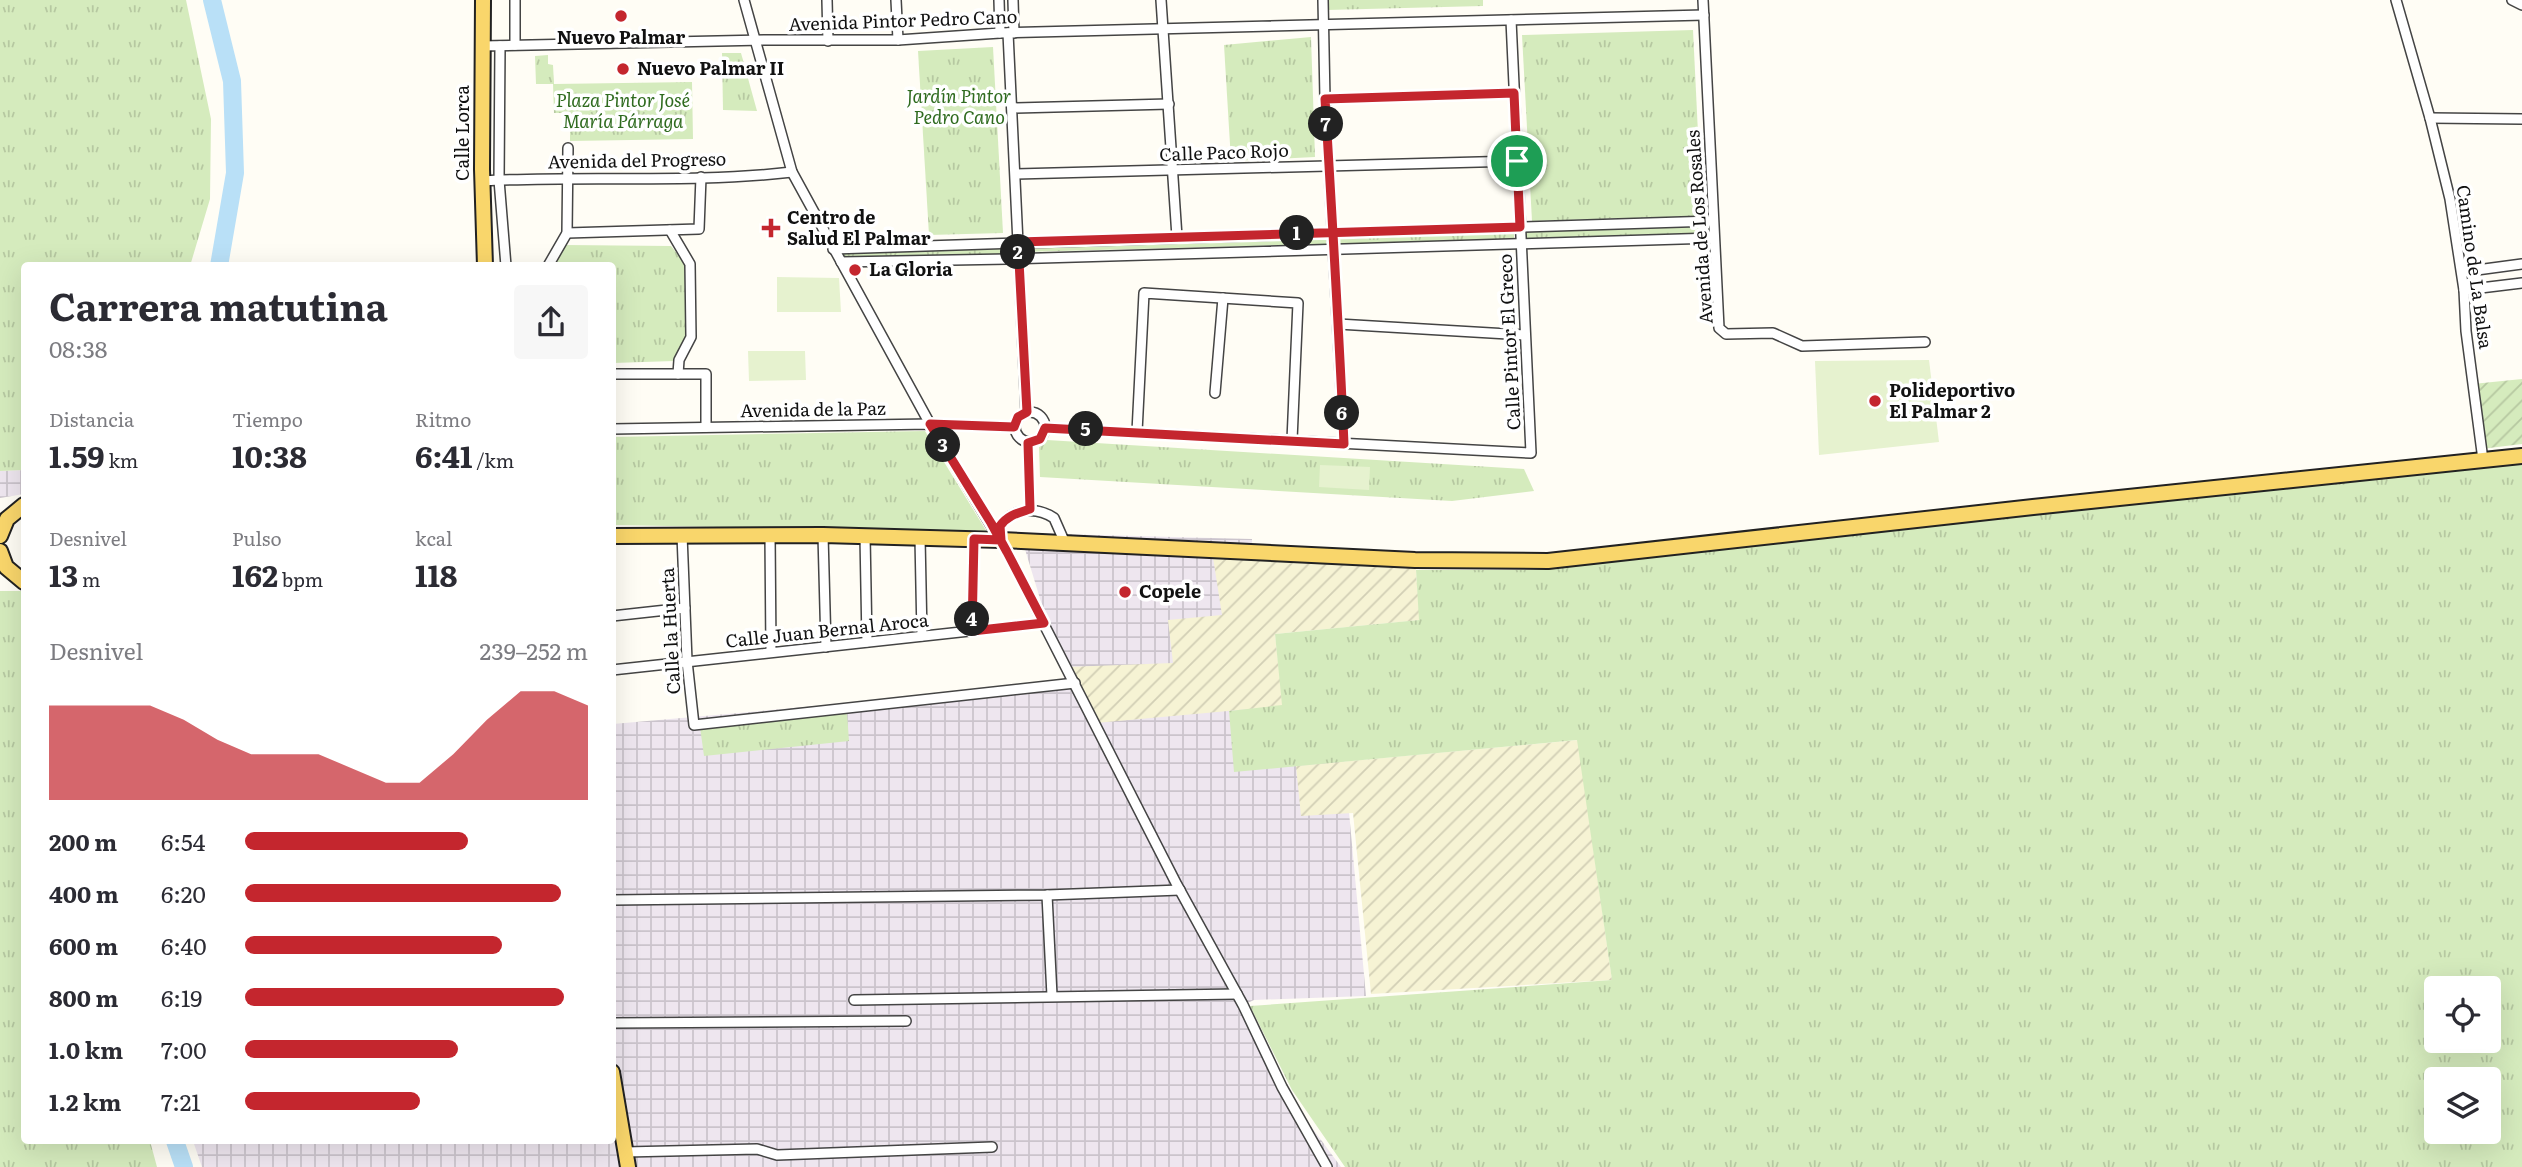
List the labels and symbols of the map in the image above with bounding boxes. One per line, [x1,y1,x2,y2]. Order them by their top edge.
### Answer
street label: Avenida Pintor Pedro Cano [788,2,1018,37]
marker: Nuevo Palmar [613,8,629,24]
place label: Nuevo Palmar [557,23,686,50]
place label: Nuevo Palmar II [637,54,784,81]
marker: Nuevo Palmar II [615,61,631,77]
park label: Jardín Pintor Pedro Cano [907,82,1011,130]
street label: Calle Lorca [448,85,475,181]
park label: Plaza Pintor José María Párraga [556,86,690,134]
pin: 7 [1308,106,1344,142]
street label: Avenida de Los Rosales [1678,129,1719,325]
pin [1487,131,1547,191]
street label: Calle Paco Rojo [1159,136,1289,167]
street label: Avenida del Progreso [547,144,727,175]
street label: Camino de La Balsa [2451,183,2500,351]
place label: Centro de Salud El Palmar [787,203,931,251]
pin: 1 [1280,216,1314,250]
marker: Centro de Salud El Palmar [761,218,781,238]
pin: 2 [1000,234,1036,270]
street label: Calle Pintor El Greco [1490,253,1527,431]
place label: La Gloria [869,255,953,282]
marker: La Gloria [847,262,863,278]
place label: Polideportivo El Palmar 2 [1889,376,2015,424]
marker: Polideportivo El Palmar 2 [1867,393,1883,409]
street label: Avenida de la Paz [740,394,886,423]
pin: 6 [1324,396,1360,430]
pin: 5 [1068,412,1104,446]
pin: 3 [926,428,960,462]
street label: Calle la Huerta [653,567,686,695]
place label: Copele [1139,577,1201,604]
marker: Copele [1117,584,1133,600]
pin: 4 [954,602,990,636]
street label: Calle Juan Bernal Aroca [724,605,930,654]

